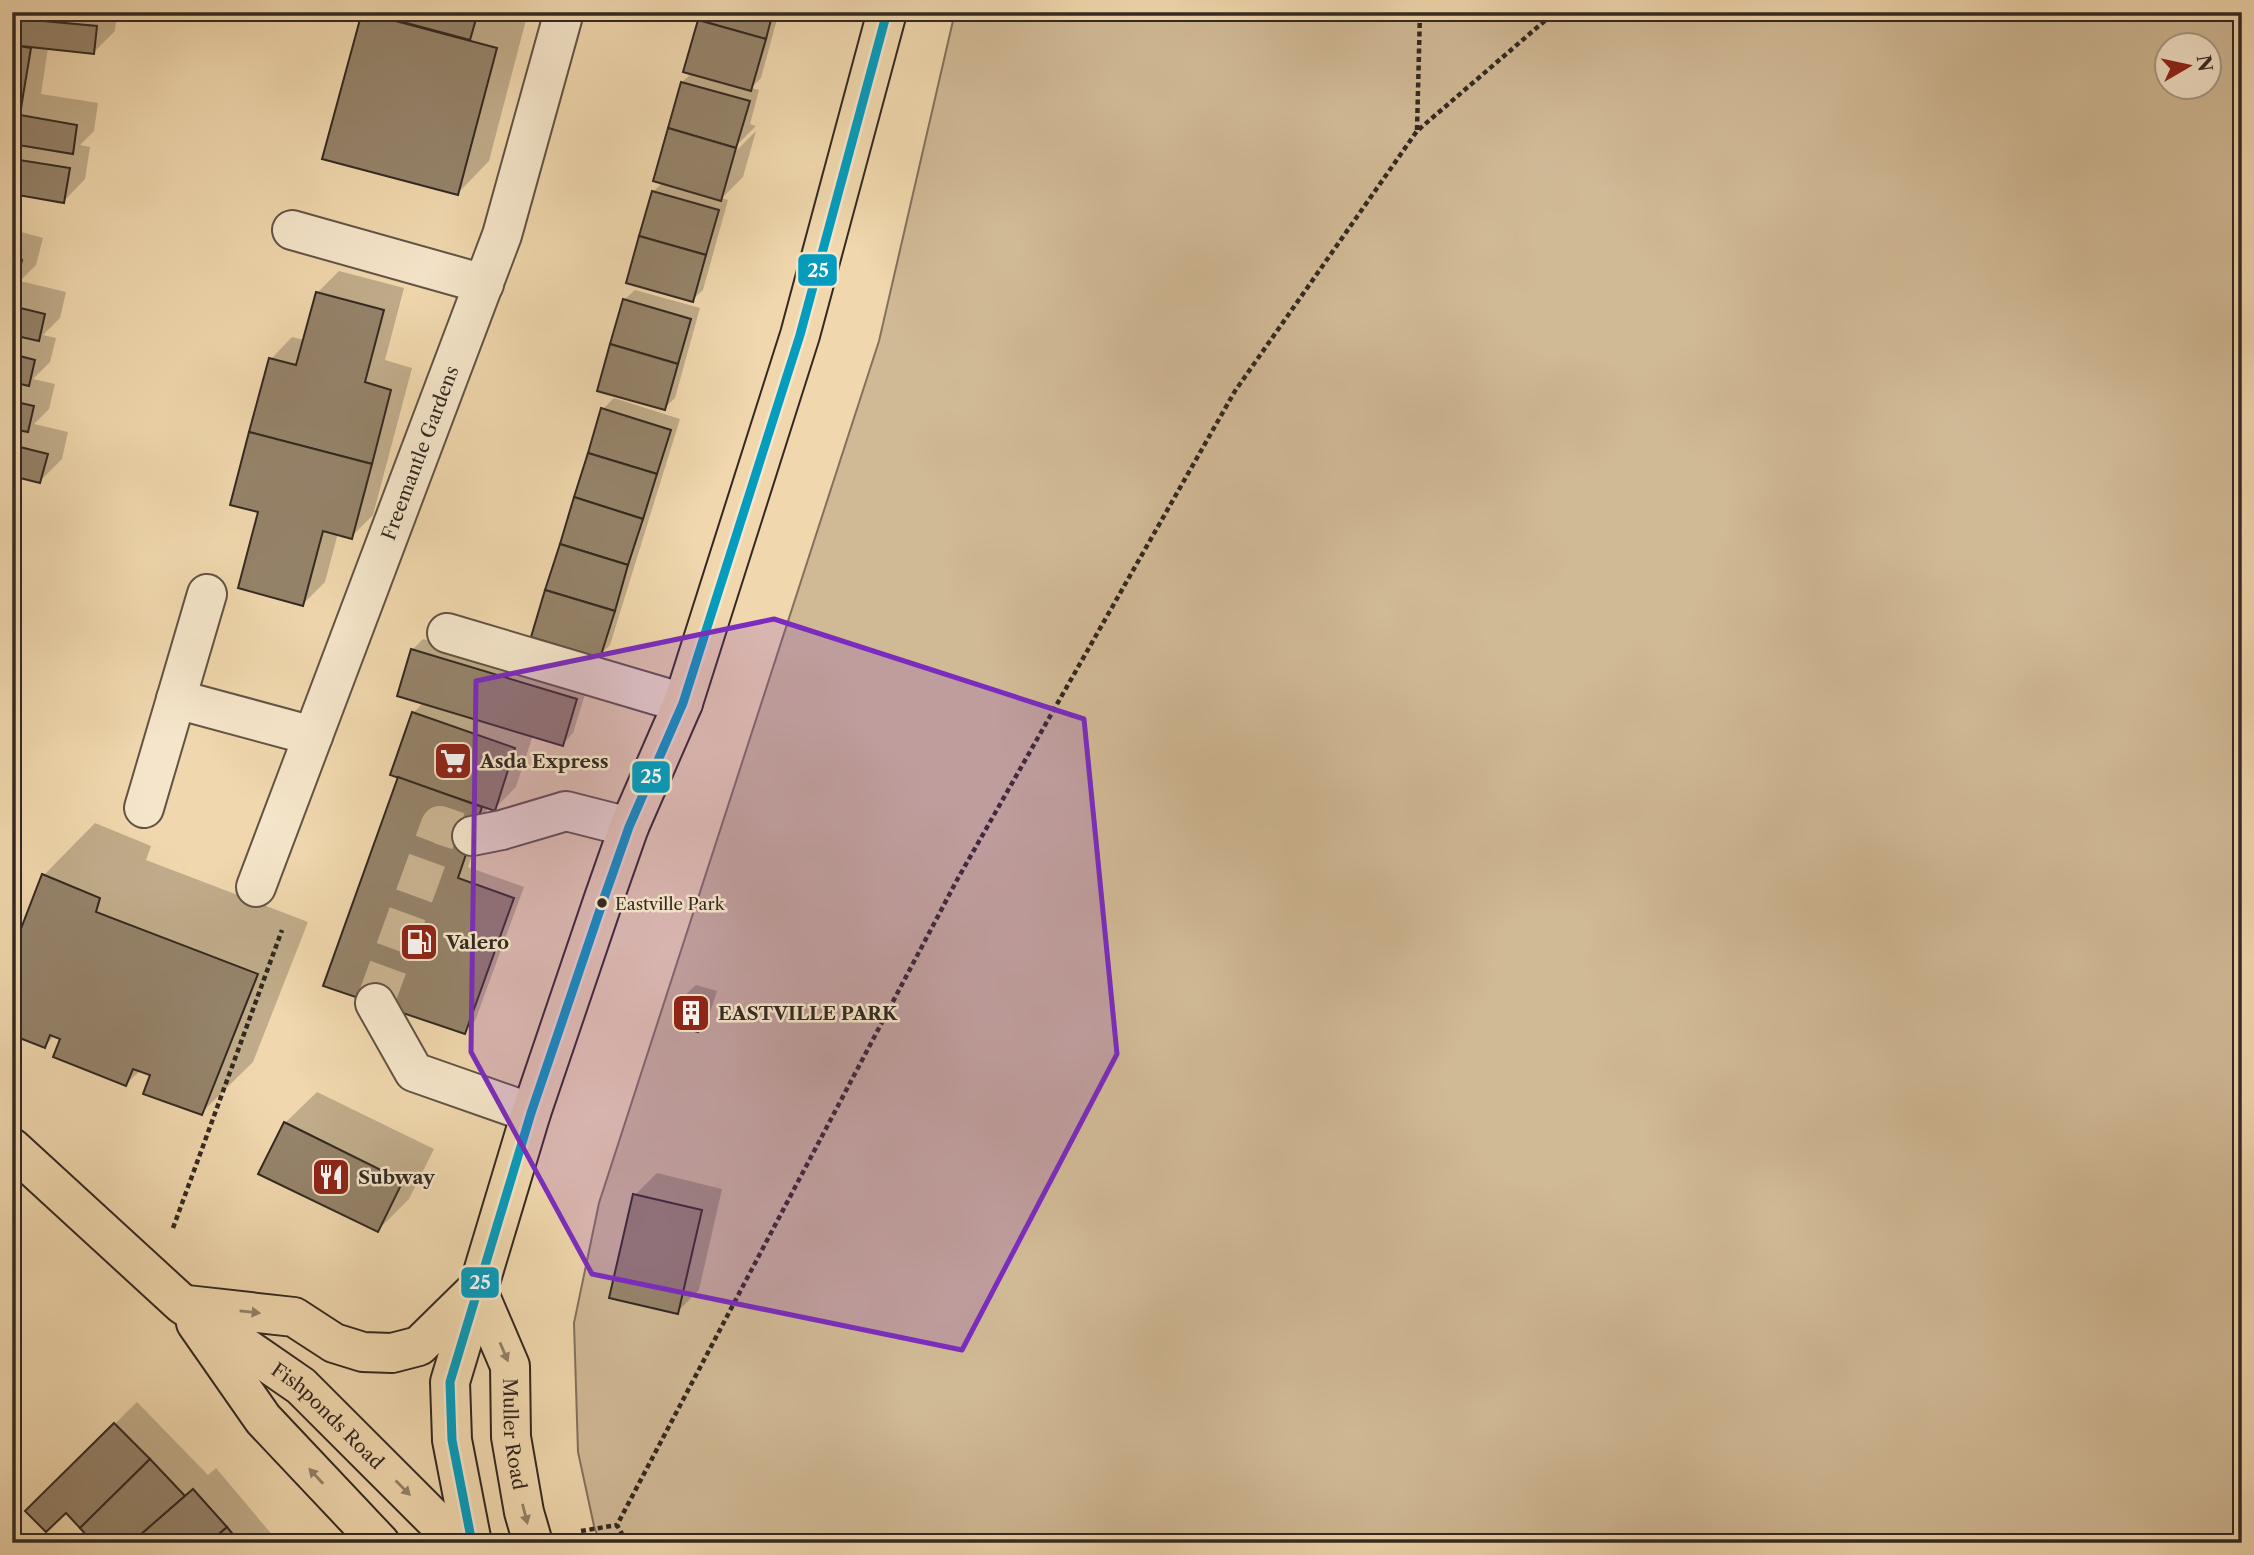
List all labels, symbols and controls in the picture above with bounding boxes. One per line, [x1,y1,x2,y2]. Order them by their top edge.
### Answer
north arrow [2152,32,2222,102]
text: N [2192,53,2217,73]
line badge: 25 [797,253,838,287]
text: 25 [807,259,829,282]
street label: Freemantle Gardens [377,363,464,543]
supermarket icon: Asda Express [432,740,474,782]
place label: Asda Express [479,750,609,773]
line badge: 25 [631,760,671,794]
text: 25 [640,765,662,788]
place label: Eastville Park [615,894,726,914]
marker: Eastville Park [595,896,609,910]
fuel station icon: Valero [398,921,440,963]
place label: Valero [445,931,509,954]
building icon: EASTVILLE PARK [670,992,712,1034]
place label: EASTVILLE PARK [718,1002,898,1025]
restaurant icon: Subway [310,1156,352,1198]
place label: Subway [358,1166,436,1189]
line badge: 25 [460,1266,500,1299]
text: 25 [469,1271,491,1294]
one-way arrow [239,1306,261,1317]
one-way arrow [498,1342,509,1363]
street label: Fishponds Road [267,1358,389,1474]
street label: Muller Road [498,1378,531,1492]
one-way arrow [309,1468,325,1485]
one-way arrow [395,1479,411,1496]
one-way arrow [520,1503,531,1525]

